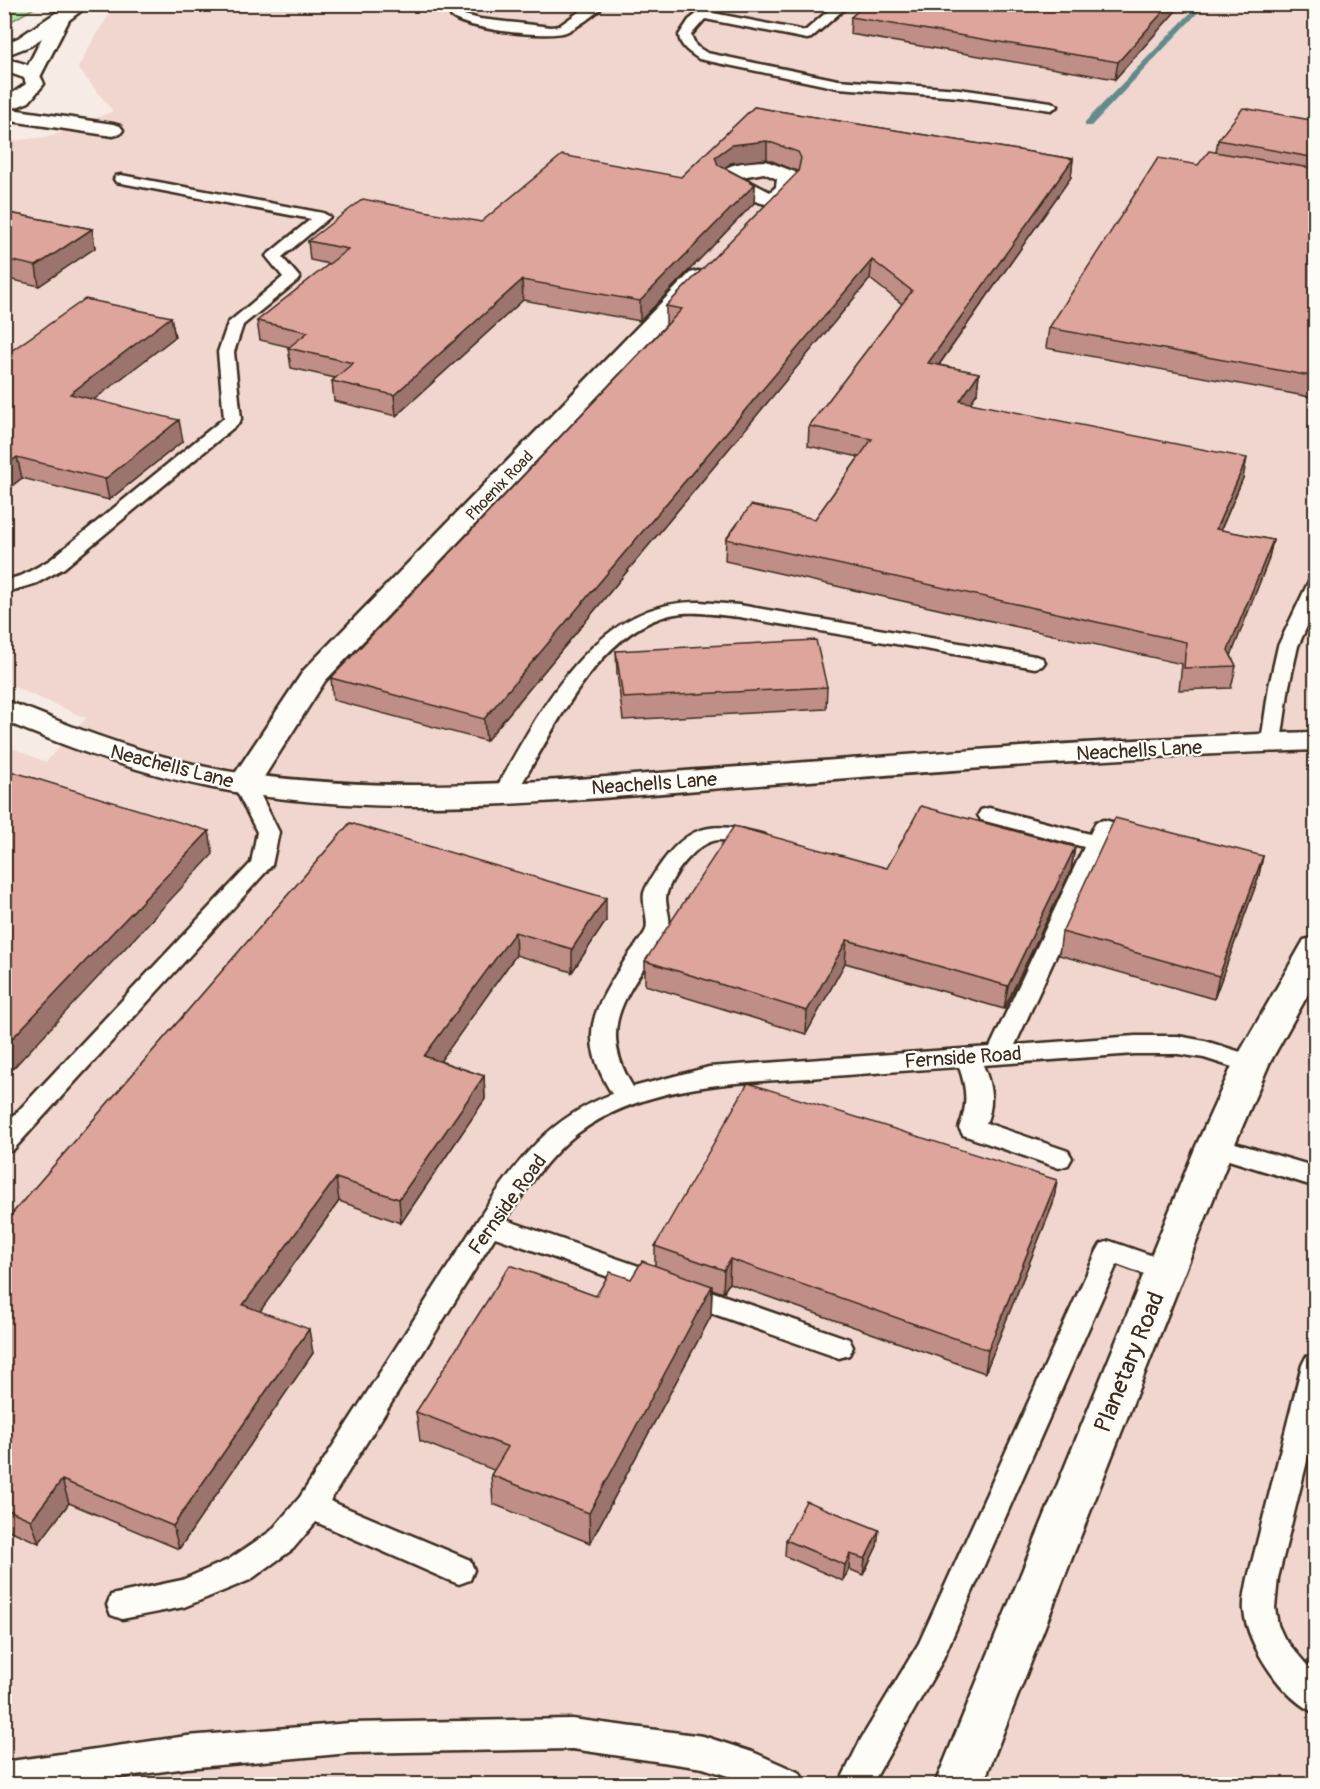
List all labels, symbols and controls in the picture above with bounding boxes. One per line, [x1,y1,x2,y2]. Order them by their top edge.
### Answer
street label: Phoenix Road [462,447,538,525]
street label: Neachells Lane [1075,735,1203,766]
street label: Neachells Lane [108,739,236,794]
street label: Neachells Lane [590,767,718,800]
street label: Fernside Road [904,1041,1023,1074]
street label: Fernside Road [463,1149,552,1259]
street label: Planetary Road [1088,1287,1171,1437]

